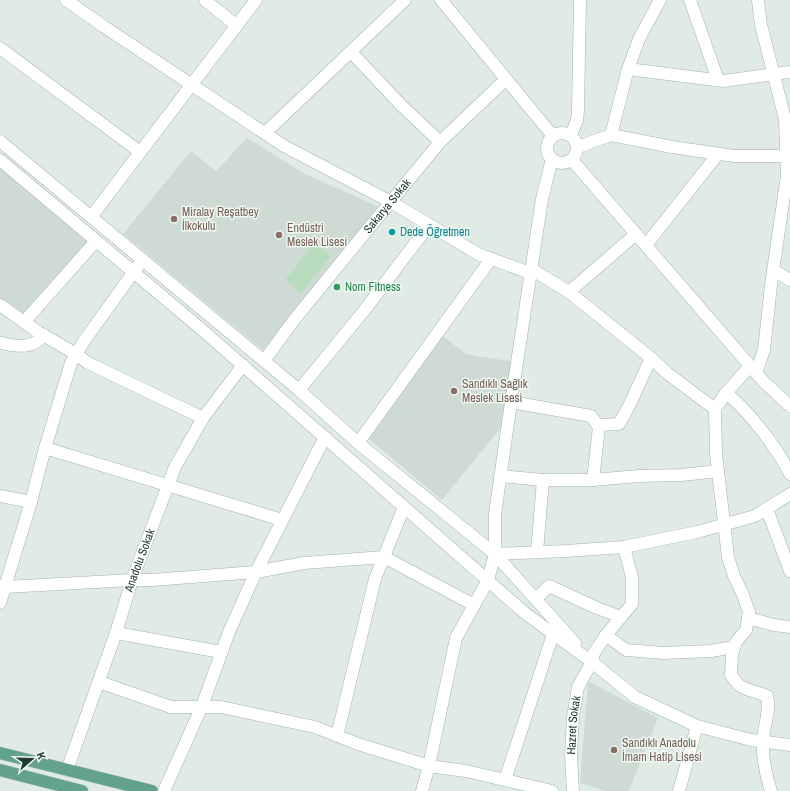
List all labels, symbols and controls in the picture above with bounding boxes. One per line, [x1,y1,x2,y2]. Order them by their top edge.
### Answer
street label: Sakarya Sokak [360,175,414,237]
place label: Miralay Reşatbey İlkokulu [182,204,259,234]
marker: Miralay Reşatbey İlkokulu [169,214,179,224]
place label: Endüstri Meslek Lisesi [287,220,347,250]
place label: Dede Öğretmen [400,223,470,240]
marker: Dede Öğretmen [387,227,397,237]
marker: Endüstri Meslek Lisesi [274,230,284,240]
place label: Nom Fitness [345,279,401,295]
marker: Nom Fitness [332,282,342,292]
place label: Sandıklı Sağlık Meslek Lisesi [462,376,528,406]
marker: Sandıklı Sağlık Meslek Lisesi [449,386,459,396]
street label: Anadolu Sokak [121,526,159,595]
street label: Hazret Sokak [563,694,584,755]
place label: Sandıklı Anadolu İmam Hatip Lisesi [622,735,702,765]
north arrow [12,739,52,779]
marker: Sandıklı Anadolu İmam Hatip Lisesi [609,745,619,755]
text: K [34,750,49,761]

